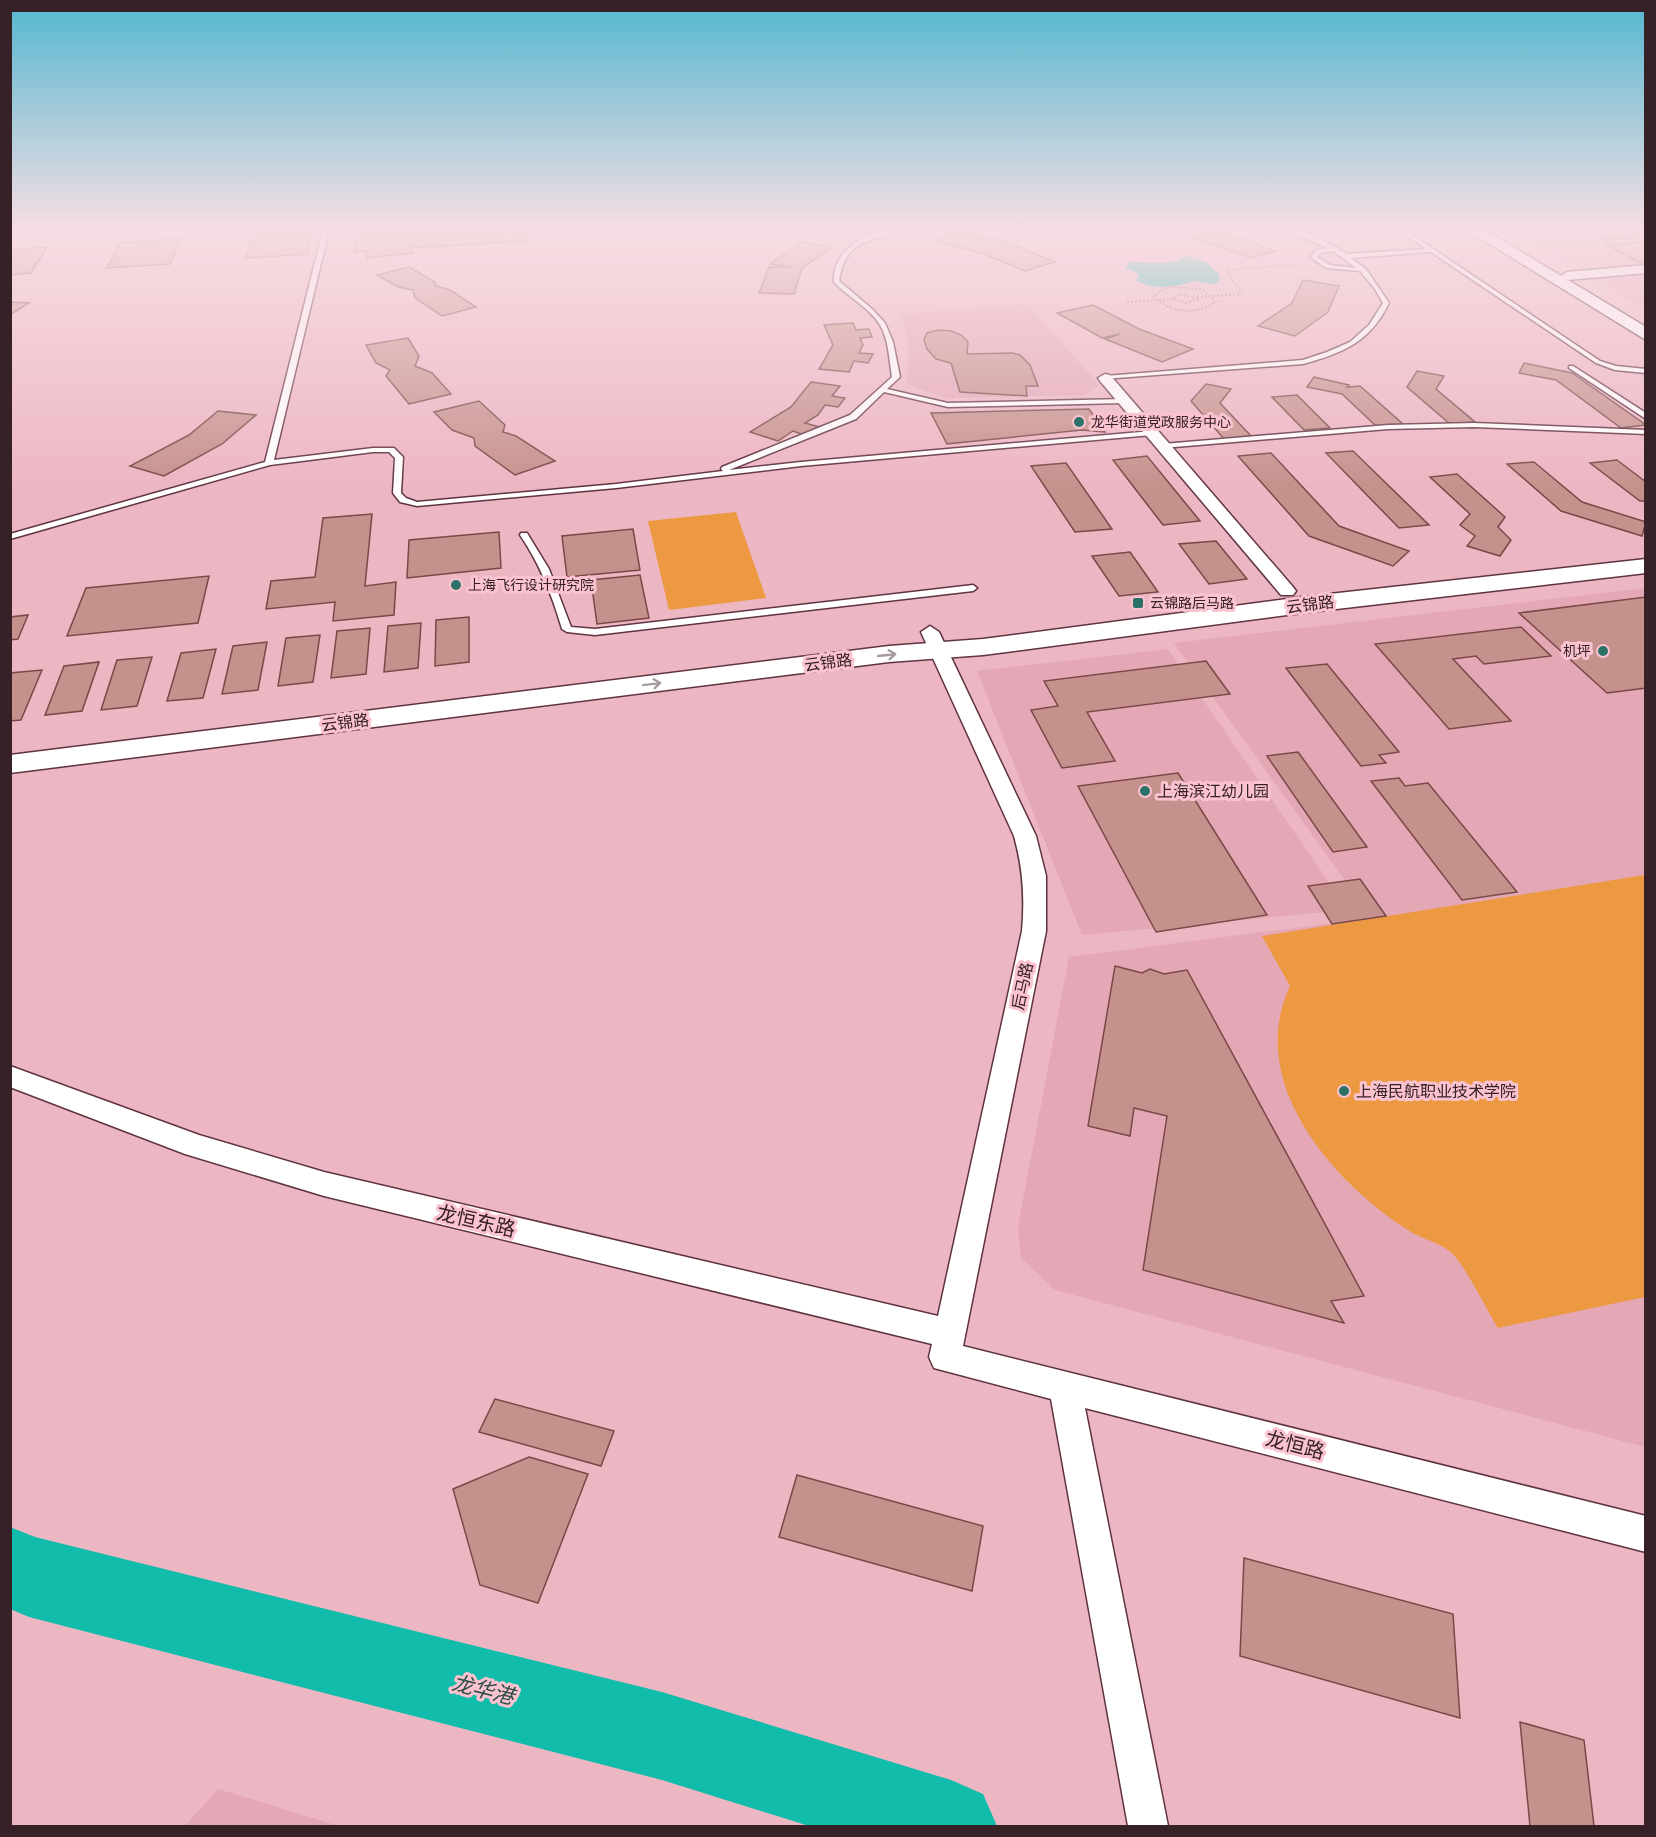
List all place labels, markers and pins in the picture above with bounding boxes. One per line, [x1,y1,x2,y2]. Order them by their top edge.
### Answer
place label: 龙华街道党政服务中心 [1091,414,1231,430]
marker: 龙华街道党政服务中心 [1072,415,1086,429]
place label: 上海飞行设计研究院 [468,577,594,593]
marker: 上海飞行设计研究院 [449,578,463,592]
place label: 云锦路后马路 [1150,595,1234,611]
marker: 云锦路后马路 [1131,596,1145,610]
place label: 机坪 [1563,643,1591,659]
marker: 机坪 [1596,644,1610,658]
place label: 上海滨江幼儿园 [1157,782,1269,801]
marker: 上海滨江幼儿园 [1138,784,1152,798]
place label: 上海民航职业技术学院 [1356,1082,1516,1101]
marker: 上海民航职业技术学院 [1337,1084,1351,1098]

